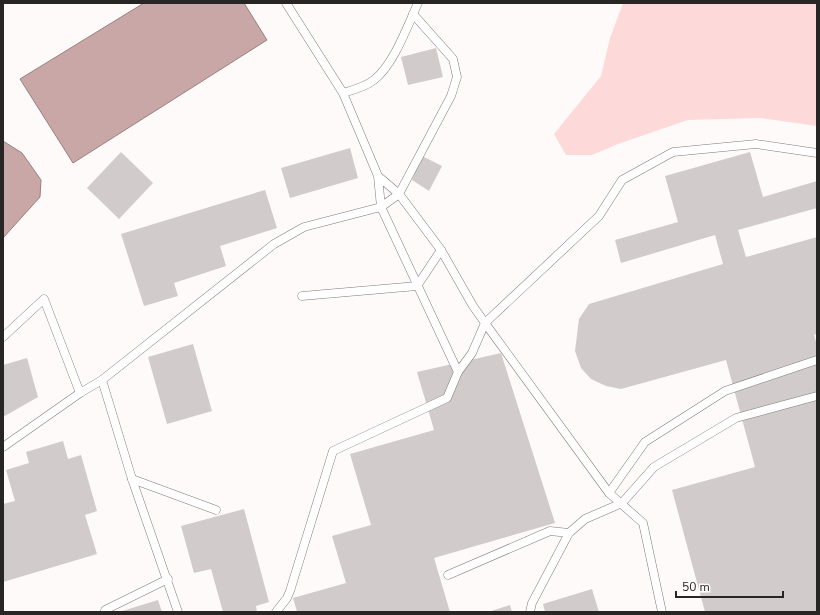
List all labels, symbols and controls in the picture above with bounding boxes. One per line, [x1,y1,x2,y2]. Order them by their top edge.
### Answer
scale bar [676,573,783,599]
text: 50 m [682,579,710,595]

